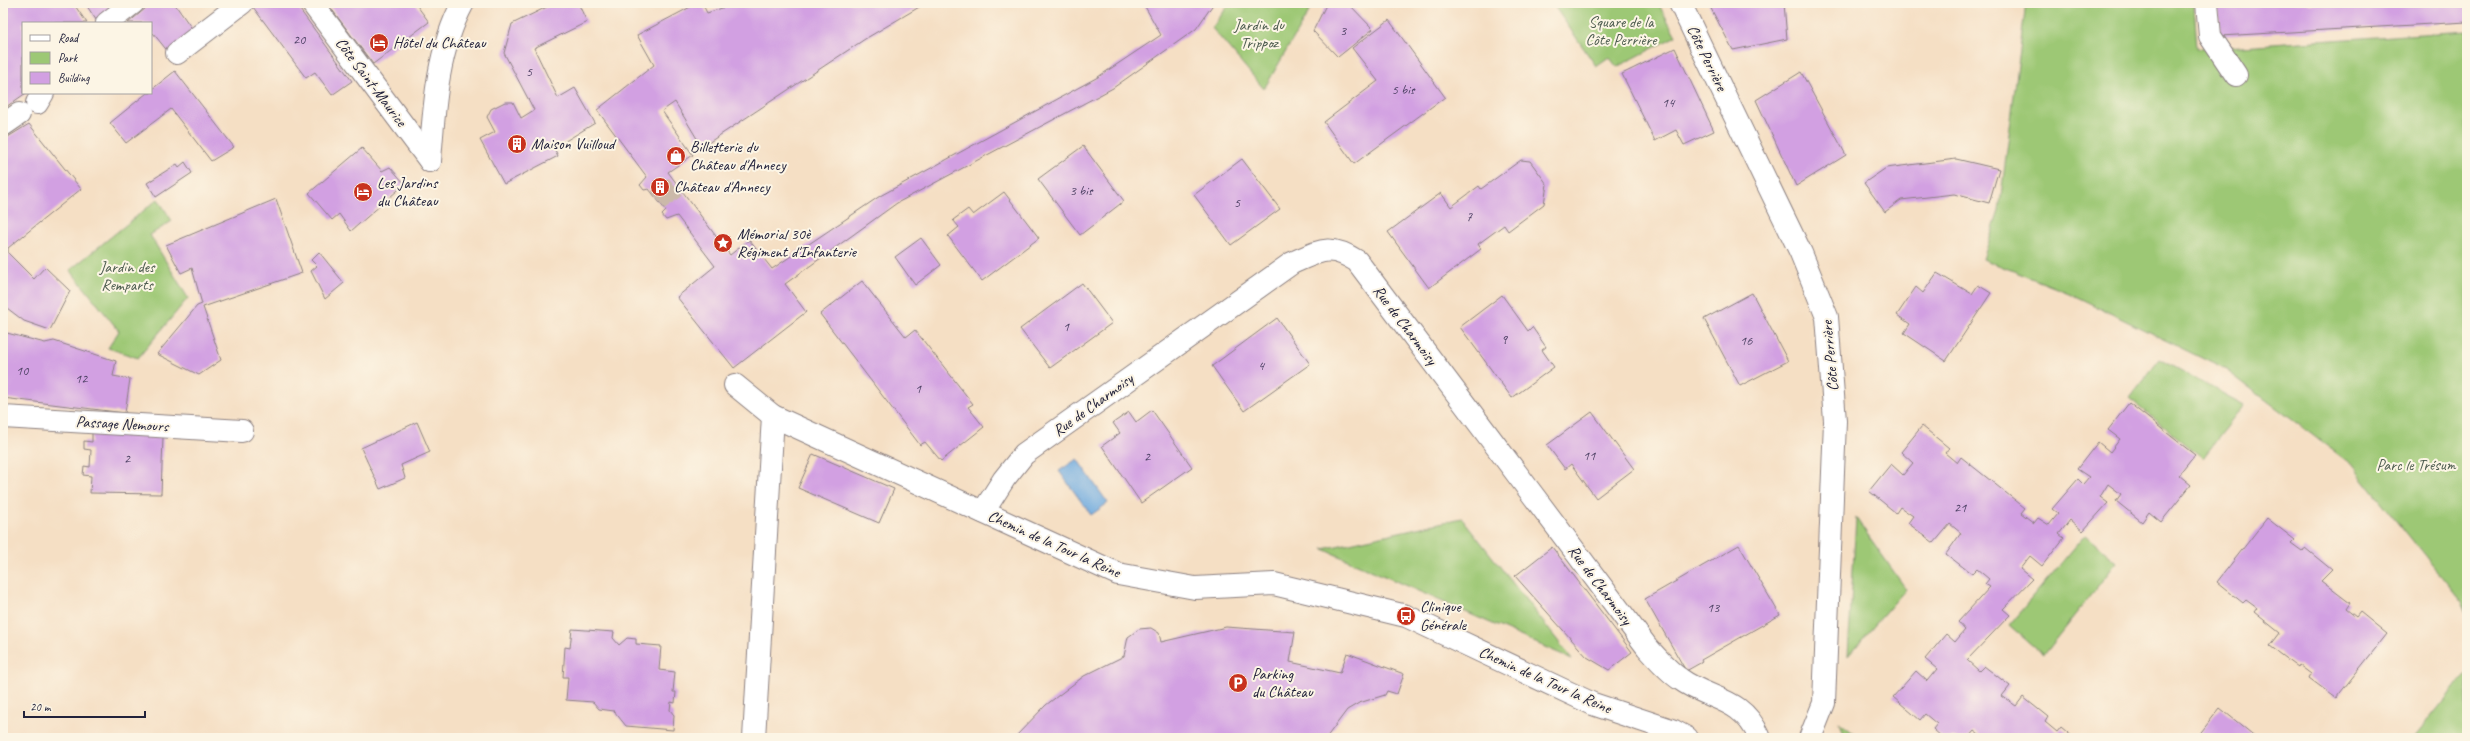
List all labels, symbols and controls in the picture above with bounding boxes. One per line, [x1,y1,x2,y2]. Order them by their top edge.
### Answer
park label: Square de la Côte Perrière [1586,12,1658,50]
park label: Jardin du Trippoz [1233,15,1285,53]
legend [22,22,152,94]
house number: 3 [1340,22,1348,39]
street label: Côte Perrière [1682,22,1732,96]
text: Road [58,30,80,46]
house number: 20 [293,31,307,48]
hotel icon: Hôtel du Château [368,32,390,54]
street label: Côte Saint-Maurice [331,33,412,132]
place label: Hôtel du Château [393,33,487,53]
text: Park [58,50,79,66]
house number: 5 [526,63,533,80]
text: Building [58,70,90,86]
house number: 5 bis [1391,81,1416,98]
house number: 14 [1662,94,1676,111]
building icon: Maison Vuilloud [506,133,528,155]
place label: Maison Vuilloud [531,134,617,154]
place label: Billetterie du Château d'Annecy [690,137,787,175]
shop icon: Billetterie du Château d'Annecy [665,145,687,167]
place label: Les Jardins du Château [377,173,439,211]
building icon: Château d'Annecy [649,176,671,198]
place label: Château d'Annecy [674,177,771,197]
hotel icon: Les Jardins du Château [352,181,374,203]
house number: 3 bis [1069,182,1094,199]
house number: 5 [1234,194,1241,211]
house number: 7 [1466,208,1473,225]
place label: Mémorial 30è Régiment d'Infanterie [737,224,858,262]
place icon: Mémorial 30è Régiment d'Infanterie [712,232,734,254]
park label: Jardin des Remparts [99,257,156,295]
street label: Rue de Charmoisy [1369,281,1442,370]
house number: 1 [1063,318,1070,335]
street label: Côte Perrière [1817,318,1843,392]
house number: 9 [1501,331,1509,348]
house number: 16 [1740,332,1753,349]
house number: 4 [1258,357,1266,374]
house number: 10 [16,362,30,379]
street label: Rue de Charmoisy [1049,368,1138,441]
house number: 12 [75,370,89,387]
house number: 1 [915,380,922,397]
street label: Passage Nemours [75,412,170,436]
house number: 11 [1583,447,1596,464]
house number: 2 [1144,448,1152,465]
house number: 2 [124,450,132,467]
park label: Parc le Trésum [2377,455,2457,475]
house number: 21 [1954,499,1967,516]
street label: Chemin de la Tour la Reine [985,506,1125,583]
street label: Rue de Charmoisy [1564,541,1637,630]
place label: Clinique Générale [1420,597,1468,635]
house number: 13 [1707,599,1721,616]
bus stop icon: Clinique Générale [1395,605,1417,627]
street label: Chemin de la Tour la Reine [1476,642,1616,719]
place label: Parking du Château [1252,664,1314,702]
parking icon: Parking du Château [1227,672,1249,694]
scale bar [24,693,145,719]
text: 20 m [30,699,52,715]

